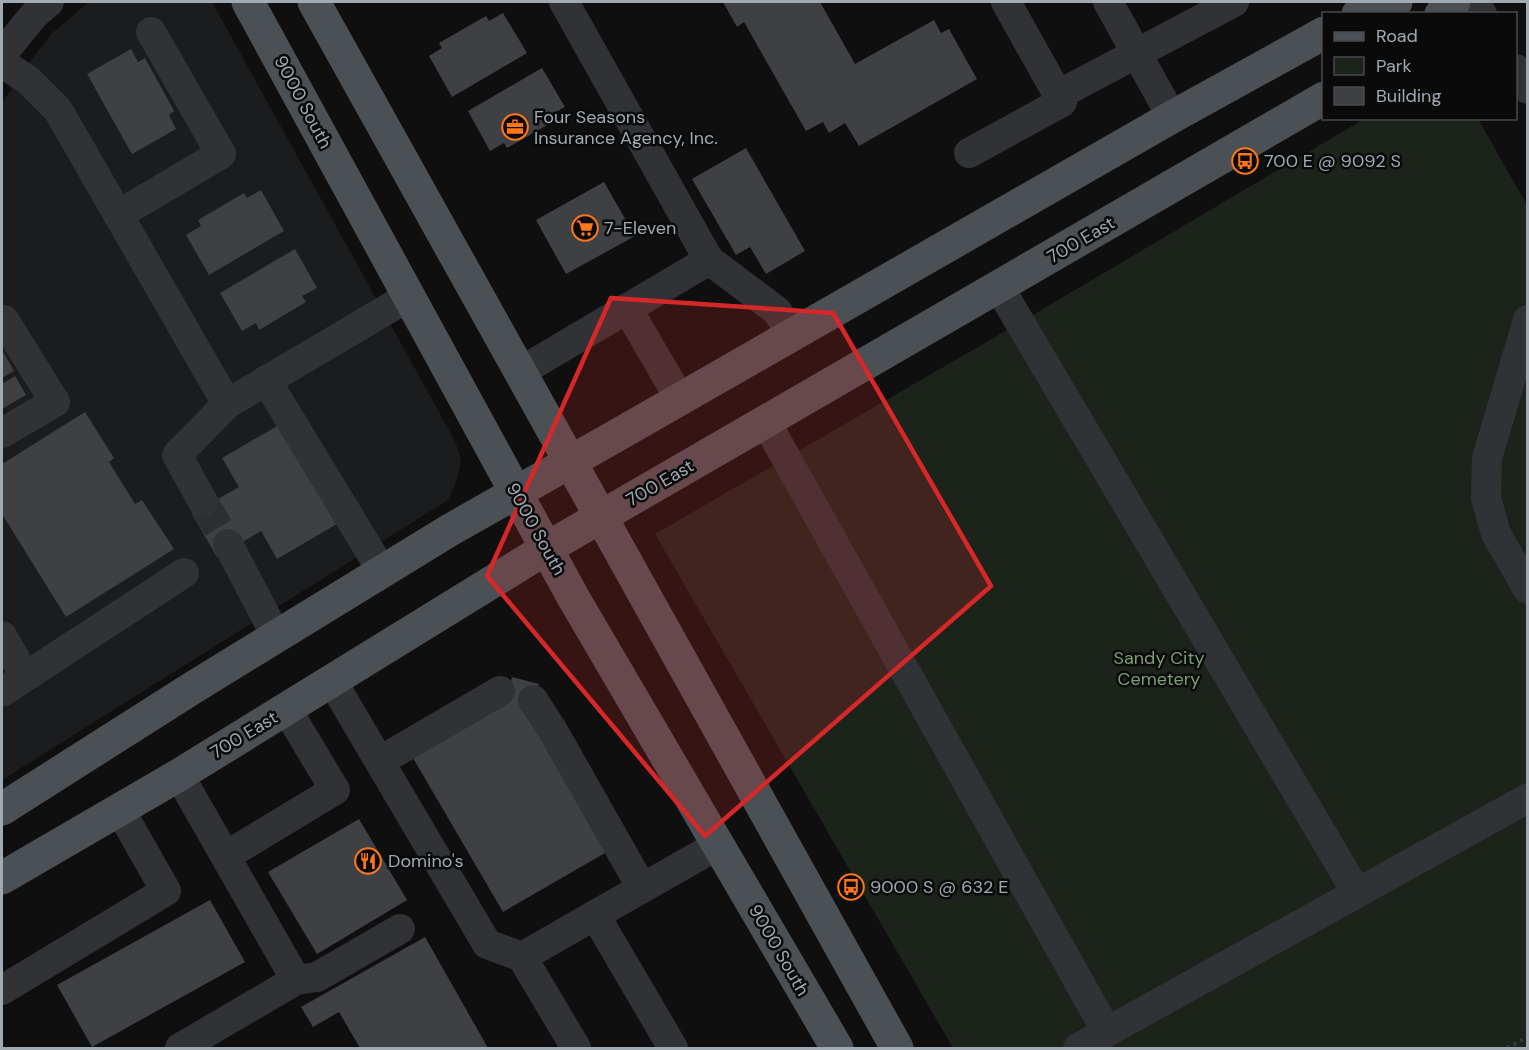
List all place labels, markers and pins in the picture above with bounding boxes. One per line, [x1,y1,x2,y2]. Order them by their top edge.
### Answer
place label: Four Seasons Insurance Agency, Inc. [534,105,718,150]
office icon: Four Seasons Insurance Agency, Inc. [500,112,530,142]
bus stop icon: 700 E @ 9092 S [1230,146,1260,176]
place label: 700 E @ 9092 S [1264,149,1401,173]
supermarket icon: 7-Eleven [570,213,600,243]
place label: 7-Eleven [604,216,676,240]
restaurant icon: Domino's [353,846,383,876]
place label: Domino's [388,849,464,873]
bus stop icon: 9000 S @ 632 E [836,872,866,902]
place label: 9000 S @ 632 E [870,875,1008,899]

